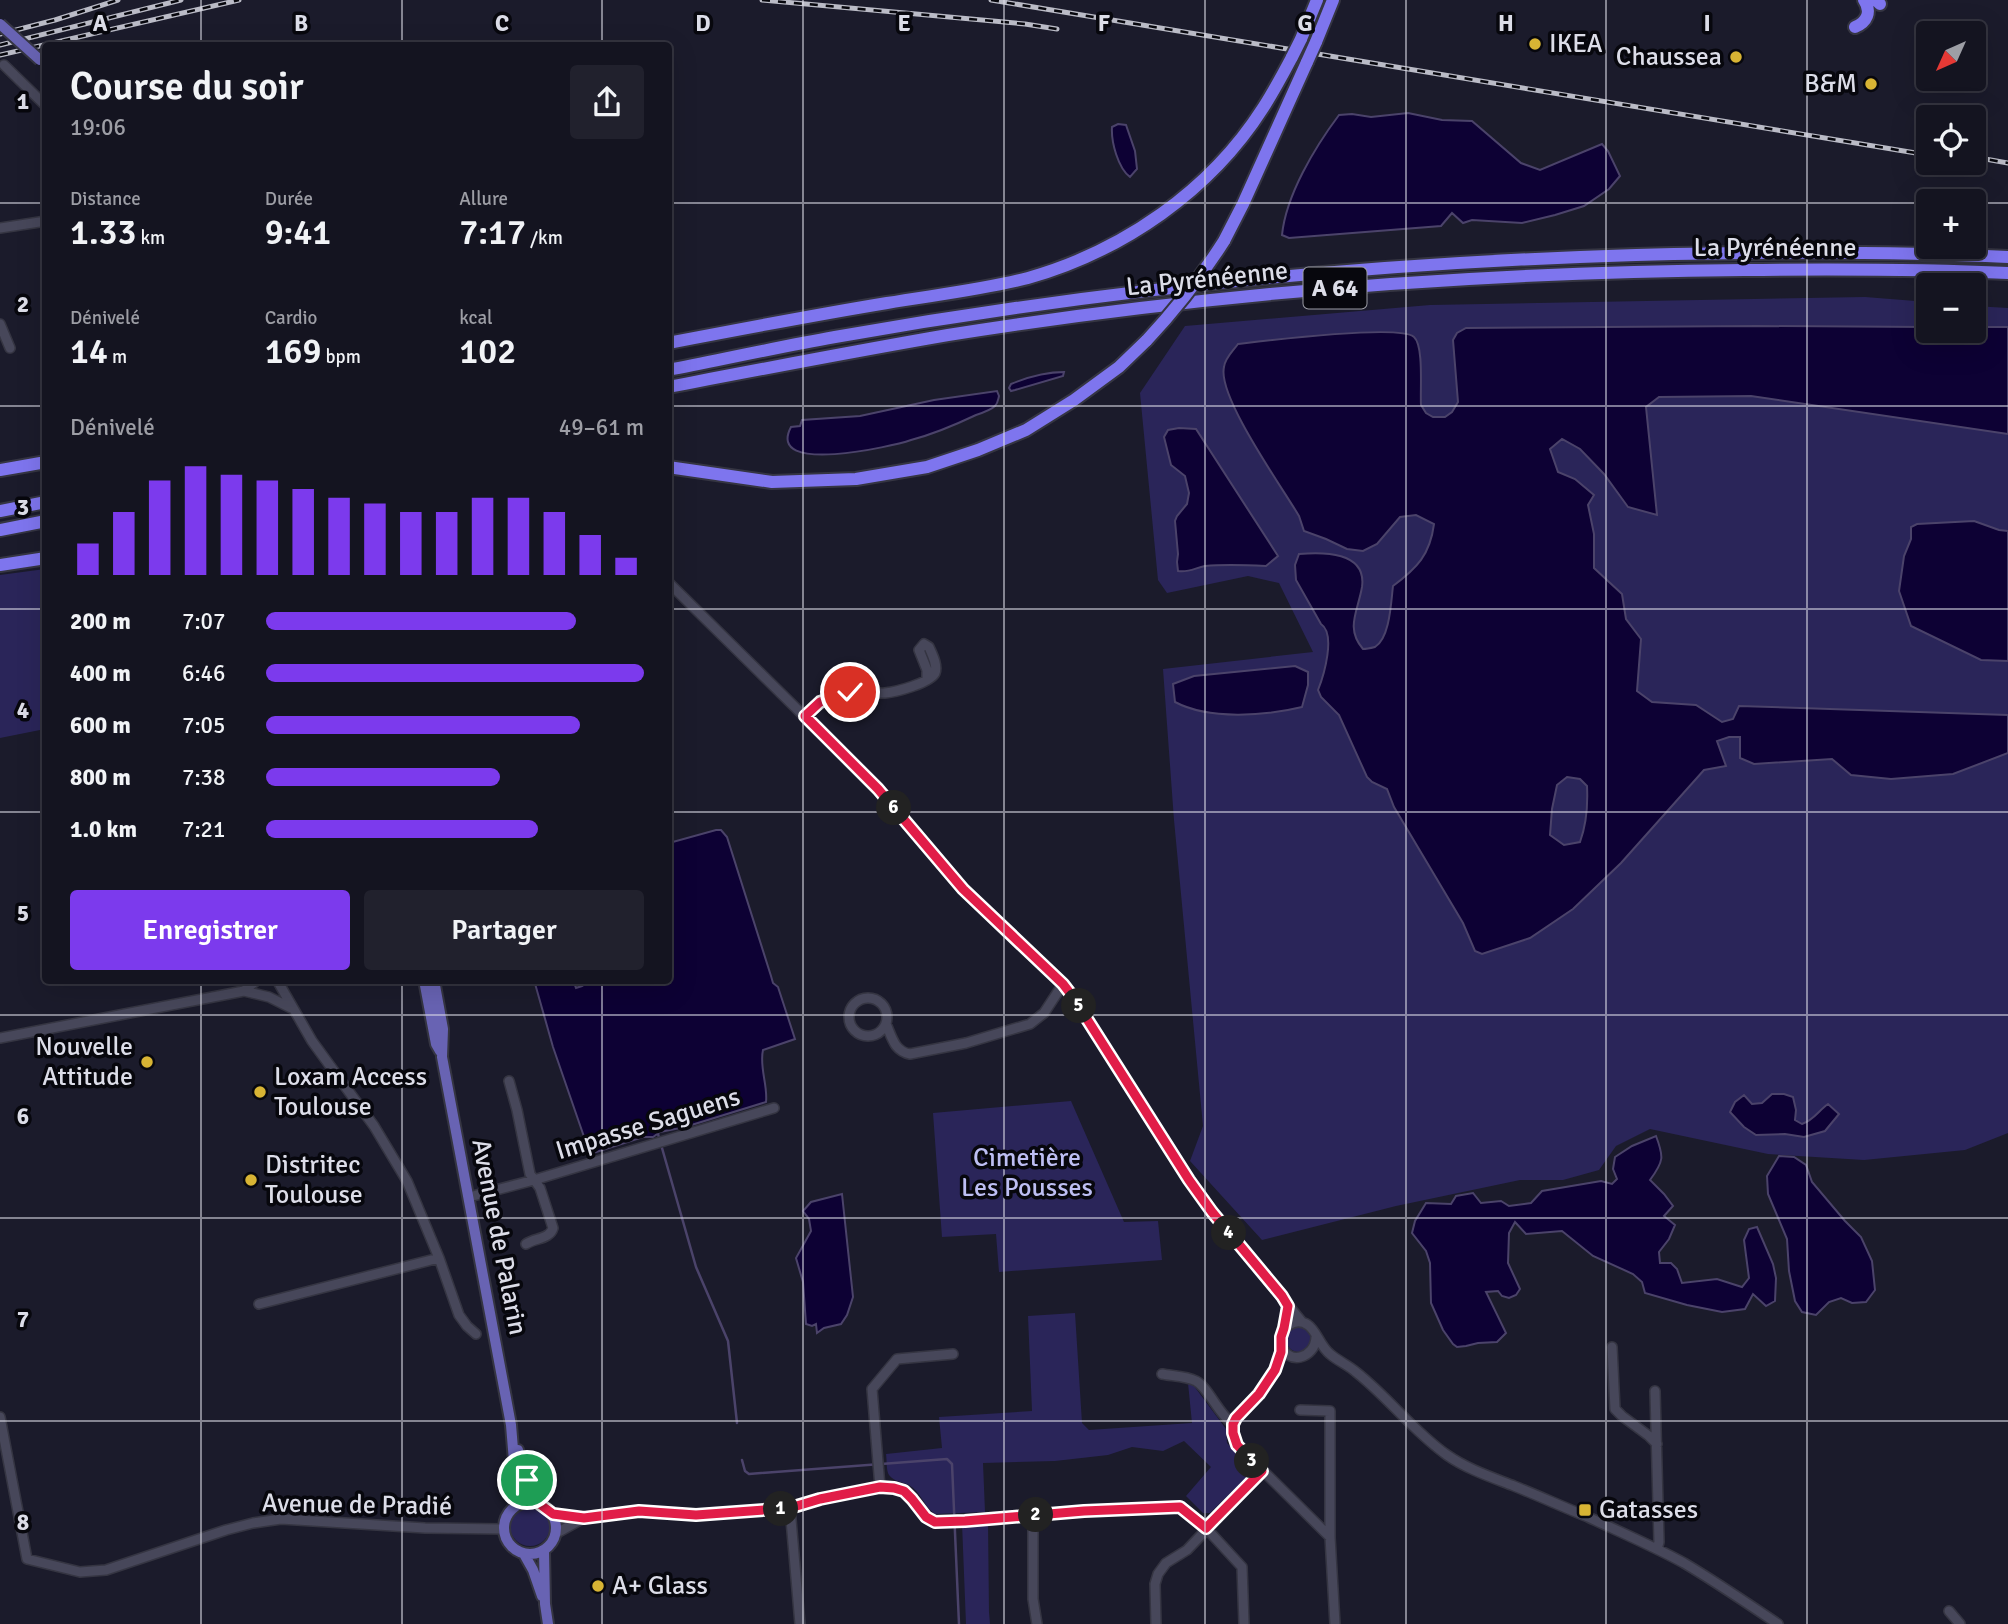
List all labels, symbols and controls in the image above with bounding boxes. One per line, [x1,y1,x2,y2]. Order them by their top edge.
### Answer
text: A [93,9,108,38]
text: B [294,9,308,38]
text: C [495,9,509,38]
text: D [695,9,711,38]
text: E [897,9,911,38]
text: F [1098,9,1110,38]
text: G [1297,9,1313,38]
text: H [1498,9,1514,38]
text: I [1703,9,1711,38]
north arrow [1916,21,1986,91]
map controls [1916,21,1986,343]
place label: IKEA [1549,28,1603,60]
marker: IKEA [1527,36,1543,52]
place label: Chaussea [1616,41,1722,73]
marker: Chaussea [1728,49,1744,65]
text: Course du soir [70,63,303,110]
button: share [570,65,644,139]
place label: B&M [1804,68,1857,100]
marker: B&M [1863,76,1879,92]
text: 1 [17,87,29,116]
button: locate [1916,105,1986,175]
text: 19:06 [70,113,126,142]
text: Distance [70,187,141,211]
text: Durée [265,187,313,211]
text: Allure [459,187,508,211]
button: + [1916,189,1986,259]
text: 1.33 [70,211,136,254]
text: 9:41 [265,211,331,254]
text: 7:17 [459,211,526,254]
text: km [136,226,165,250]
text: /km [526,226,563,250]
street label: La Pyrénéenne [1694,232,1856,264]
street label: La Pyrénéenne [1124,255,1290,303]
road number: A 64 [1304,268,1366,309]
button: − [1916,273,1986,343]
text: 2 [17,290,29,319]
text: Dénivelé [70,306,140,330]
text: Cardio [265,306,317,330]
text: kcal [459,306,493,330]
text: 14 [70,330,108,373]
text: 169 [265,330,321,373]
text: 102 [459,330,516,373]
text: m [108,345,127,369]
text: bpm [321,345,361,369]
text: Dénivelé [70,413,155,442]
text: 49–61 m [559,413,644,442]
text: 3 [17,493,29,522]
text: 200 m [70,607,131,636]
text: 7:07 [182,607,225,636]
text: 400 m [70,659,131,688]
text: 6:46 [182,659,225,688]
pin [820,662,880,722]
icon: check [831,673,869,711]
text: 4 [17,696,29,725]
text: 600 m [70,711,131,740]
text: 7:05 [182,711,225,740]
text: 800 m [70,763,131,792]
text: 7:38 [182,763,225,792]
pin: 6 [876,790,912,826]
text: 6 [888,795,899,819]
text: 1.0 km [70,815,137,844]
text: 7:21 [182,815,225,844]
button: Enregistrer [70,890,350,970]
button: Partager [364,890,644,970]
text: 5 [17,899,29,928]
pin: 5 [1062,988,1096,1024]
text: 5 [1073,993,1084,1017]
place label: Nouvelle Attitude [35,1031,133,1093]
marker: Nouvelle Attitude [139,1054,155,1070]
place label: Loxam Access Toulouse [274,1061,427,1123]
street label: Impasse Saguens [552,1081,744,1167]
marker: Loxam Access Toulouse [252,1084,268,1100]
text: 6 [17,1102,29,1131]
street label: Avenue de Palarin [464,1136,534,1338]
park label: Cimetière Les Pousses [961,1142,1093,1204]
place label: Distritec Toulouse [265,1149,363,1211]
marker: Distritec Toulouse [243,1172,259,1188]
pin: 4 [1212,1216,1246,1250]
text: 4 [1223,1220,1234,1244]
text: 7 [17,1305,29,1334]
pin: 3 [1234,1444,1270,1478]
text: 3 [1246,1448,1257,1472]
pin [497,1450,557,1510]
icon: arrive [508,1461,546,1499]
street label: Avenue de Pradié [262,1487,452,1523]
pin: 1 [764,1492,798,1526]
place label: Gatasses [1599,1494,1698,1526]
text: 1 [775,1496,786,1520]
pin: 2 [1018,1498,1054,1532]
text: 2 [1030,1502,1041,1526]
marker: Gatasses [1577,1502,1593,1518]
text: 8 [17,1508,29,1537]
place label: A+ Glass [612,1570,708,1602]
marker: A+ Glass [590,1578,606,1594]

